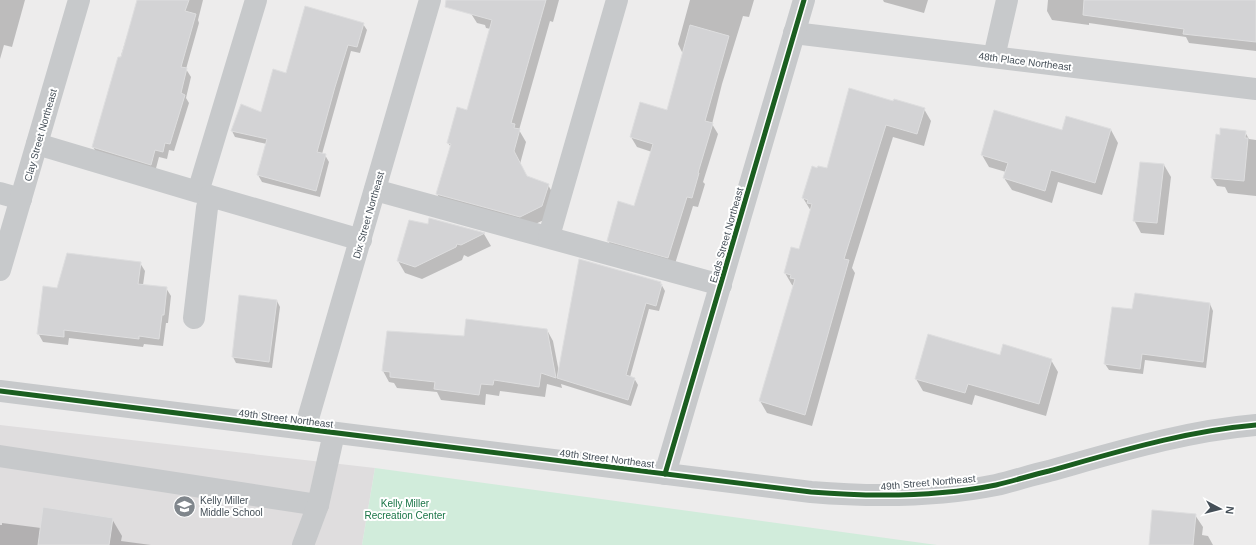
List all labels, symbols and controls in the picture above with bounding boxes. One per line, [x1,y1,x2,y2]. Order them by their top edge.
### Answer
street label: 48th Place Northeast [978,50,1072,73]
street label: Clay Street Northeast [22,87,59,183]
street label: Dix Street Northeast [351,170,386,260]
street label: Eads Street Northeast [708,186,745,284]
street label: 49th Street Northeast [238,407,334,430]
street label: 49th Street Northeast [559,447,655,470]
street label: 49th Street Northeast [880,473,976,492]
north arrow [1200,489,1240,529]
school or university icon: Kelly Miller Middle School [171,493,197,519]
place label: Kelly Miller Middle School [200,495,263,518]
park label: Kelly Miller Recreation Center [364,498,446,521]
text: N [1223,506,1236,515]

